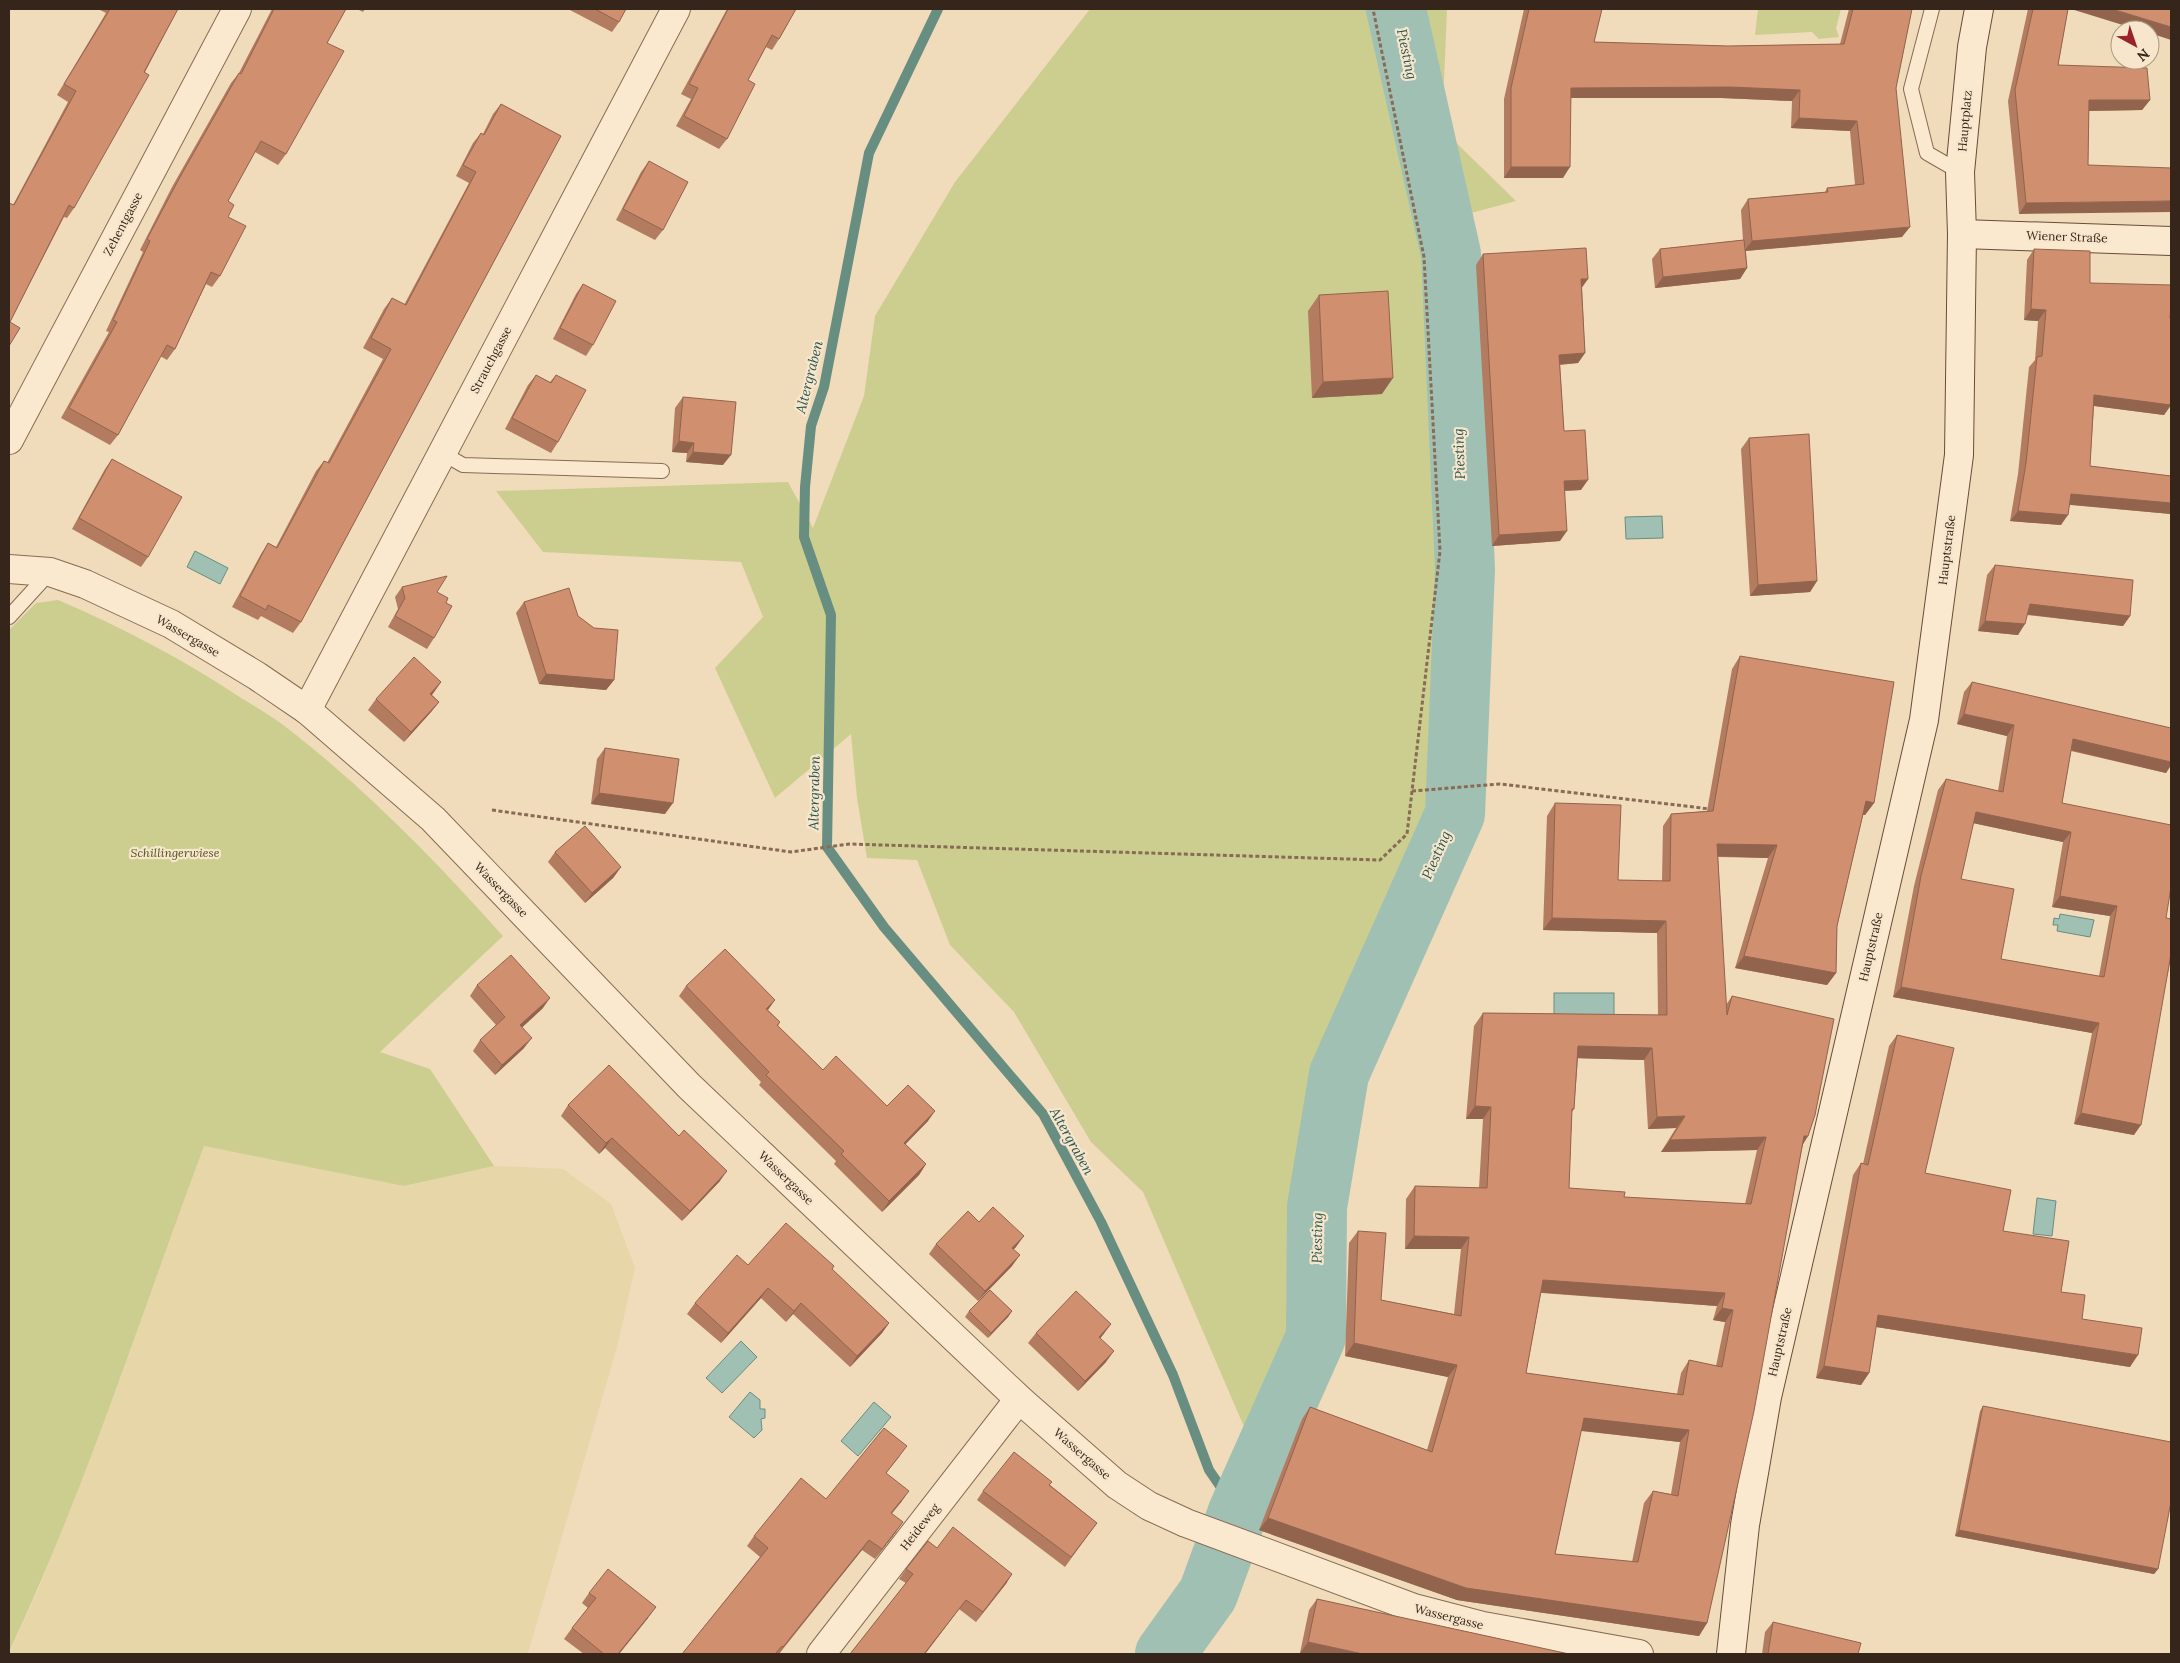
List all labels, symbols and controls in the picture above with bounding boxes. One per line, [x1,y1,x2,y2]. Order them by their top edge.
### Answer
north arrow [2110,20,2160,70]
water label: Piesting [1393,27,1421,81]
text: N [2133,45,2153,65]
street label: Hauptplatz [1954,90,1975,152]
street label: Zehentgasse [100,189,146,258]
street label: Wiener Straße [2026,228,2108,245]
street label: Strauchgasse [467,323,515,396]
water label: Altergraben [791,338,827,416]
water label: Piesting [1449,428,1469,480]
street label: Hauptstraße [1935,514,1958,586]
street label: Wassergasse [154,611,223,660]
water label: Altergraben [804,755,824,831]
water label: Piesting [1417,828,1455,882]
park label: Schillingerwiese [131,845,220,860]
street label: Wassergasse [471,859,532,921]
street label: Hauptstraße [1855,910,1886,983]
water label: Altergraben [1046,1103,1098,1178]
street label: Wassergasse [756,1148,817,1208]
water label: Piesting [1308,1212,1326,1264]
street label: Hauptstraße [1764,1305,1795,1378]
street label: Wassergasse [1051,1425,1114,1483]
street label: Heideweg [897,1500,943,1553]
street label: Wassergasse [1413,1601,1486,1632]

